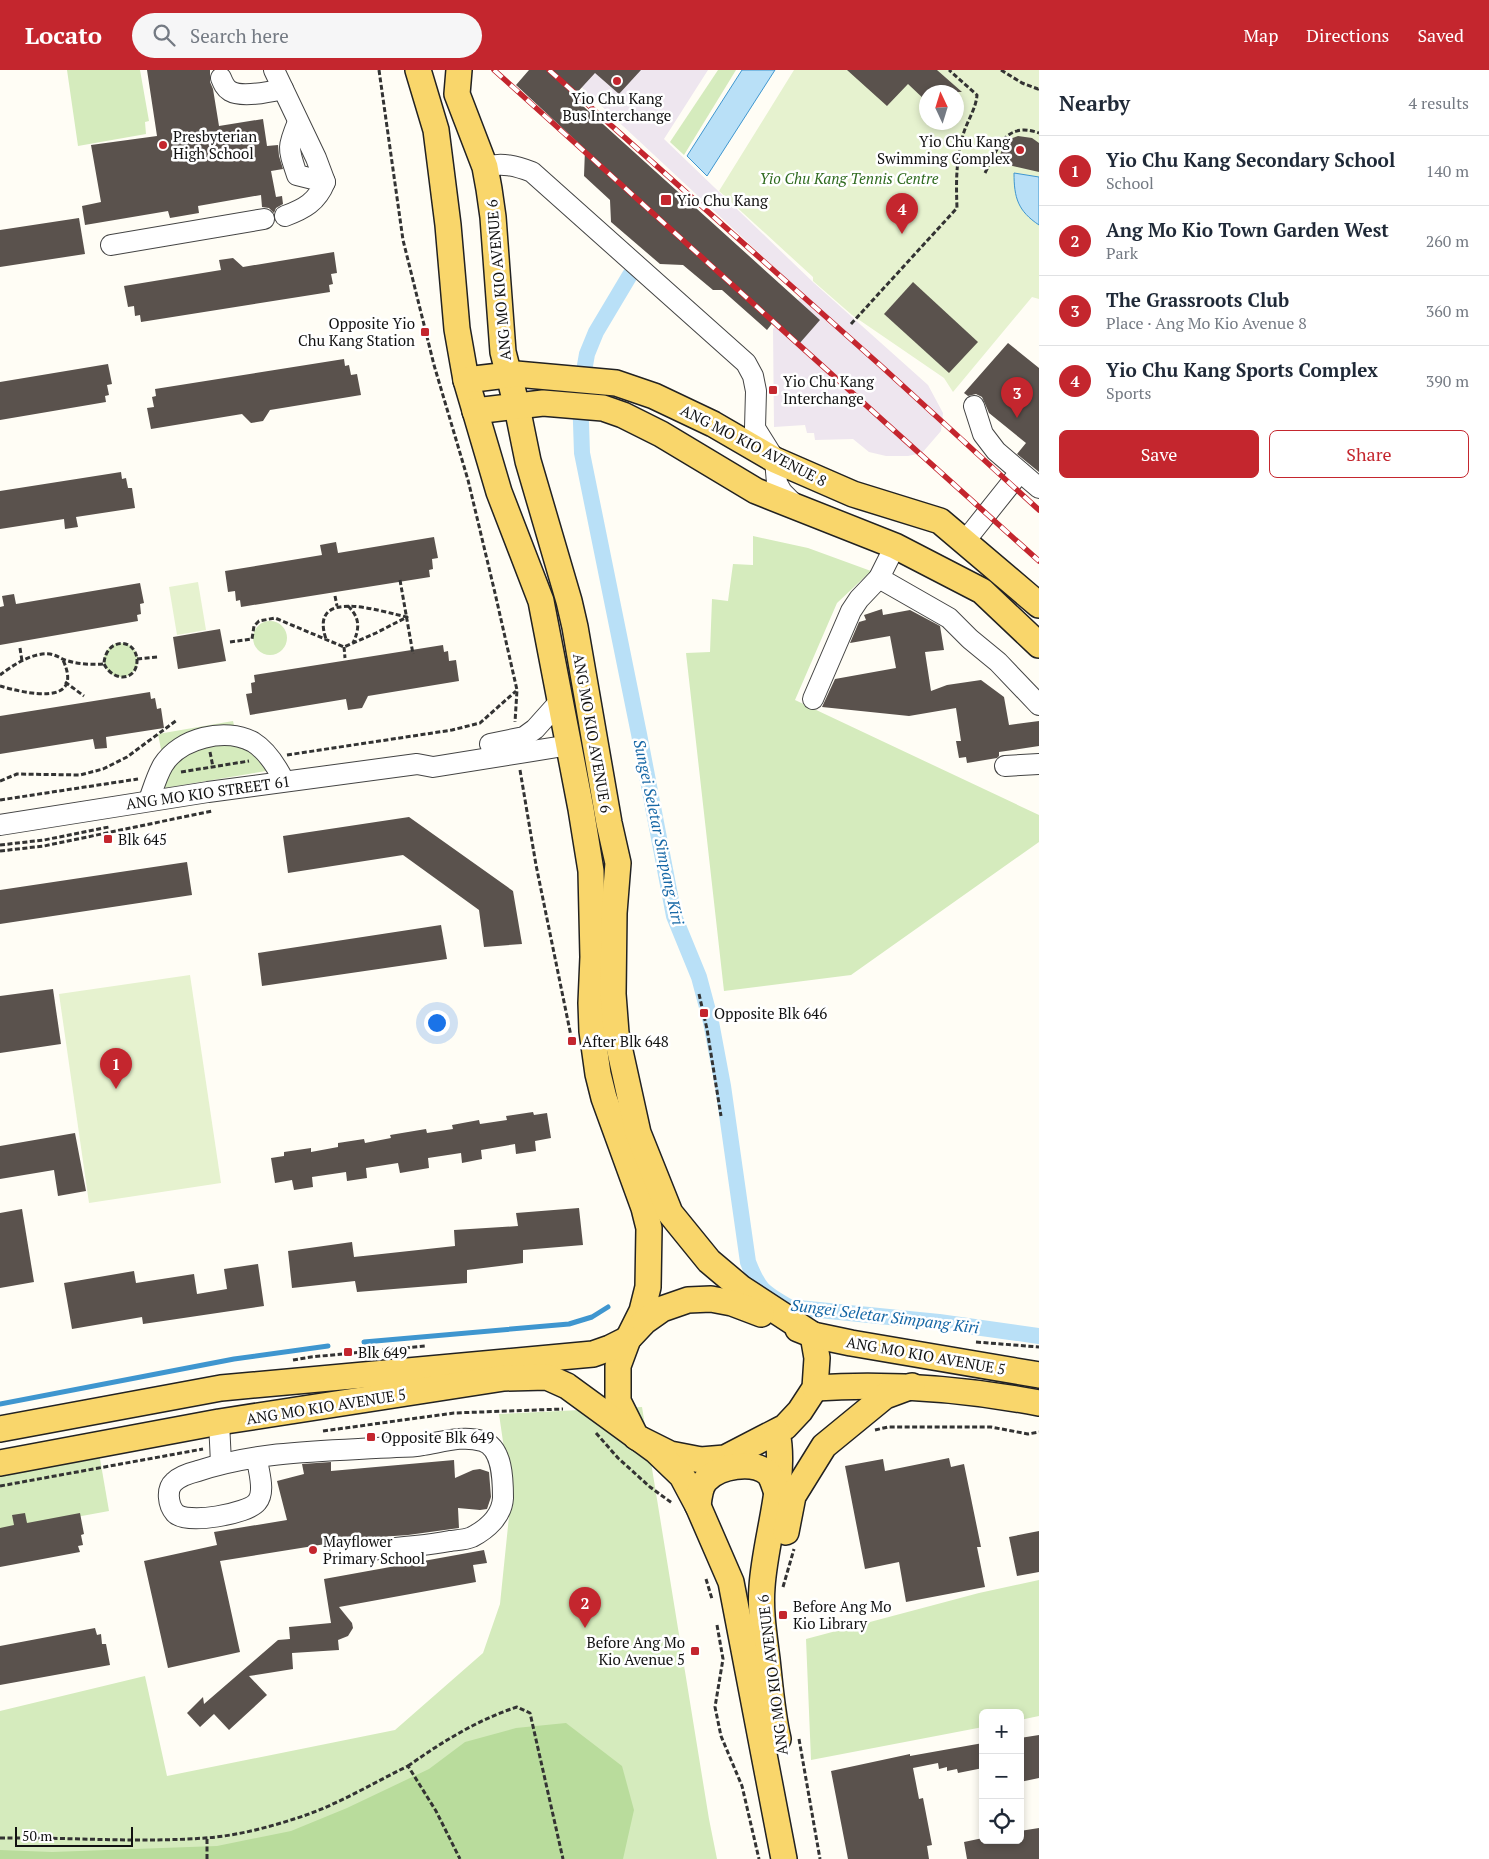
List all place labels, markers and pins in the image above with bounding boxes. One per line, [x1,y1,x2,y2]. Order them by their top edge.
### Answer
marker: Yio Chu Kang Bus Interchange [611,75,623,87]
place label: Yio Chu Kang Bus Interchange [563,88,671,125]
place label: Presbyterian High School [173,126,257,163]
place label: Yio Chu Kang Swimming Complex [877,131,1011,168]
marker: Presbyterian High School [157,139,169,151]
marker: Yio Chu Kang Swimming Complex [1014,144,1026,156]
place label: Yio Chu Kang [677,190,769,210]
marker: Yio Chu Kang [659,193,673,207]
pin: 4 [886,193,918,234]
place label: Opposite Yio Chu Kang Station [298,313,415,350]
marker: Opposite Yio Chu Kang Station [419,326,431,338]
place label: Yio Chu Kang Interchange [783,371,875,408]
pin: 3 [1001,377,1033,418]
marker: Yio Chu Kang Interchange [767,384,779,396]
place label: Blk 645 [118,829,167,849]
marker: Blk 645 [102,833,114,845]
place label: Opposite Blk 646 [714,1003,827,1023]
marker: Opposite Blk 646 [698,1007,710,1019]
place label: After Blk 648 [582,1031,669,1051]
marker: After Blk 648 [566,1035,578,1047]
pin: 1 [100,1048,132,1089]
place label: Blk 649 [358,1342,407,1362]
marker: Blk 649 [342,1346,354,1358]
place label: Opposite Blk 649 [381,1427,494,1447]
marker: Opposite Blk 649 [365,1431,377,1443]
place label: Mayflower Primary School [323,1531,425,1568]
marker: Mayflower Primary School [307,1544,319,1556]
pin: 2 [569,1587,601,1628]
place label: Before Ang Mo Kio Library [793,1596,892,1633]
marker: Before Ang Mo Kio Library [777,1609,789,1621]
place label: Before Ang Mo Kio Avenue 5 [586,1632,685,1669]
marker: Before Ang Mo Kio Avenue 5 [689,1645,701,1657]

